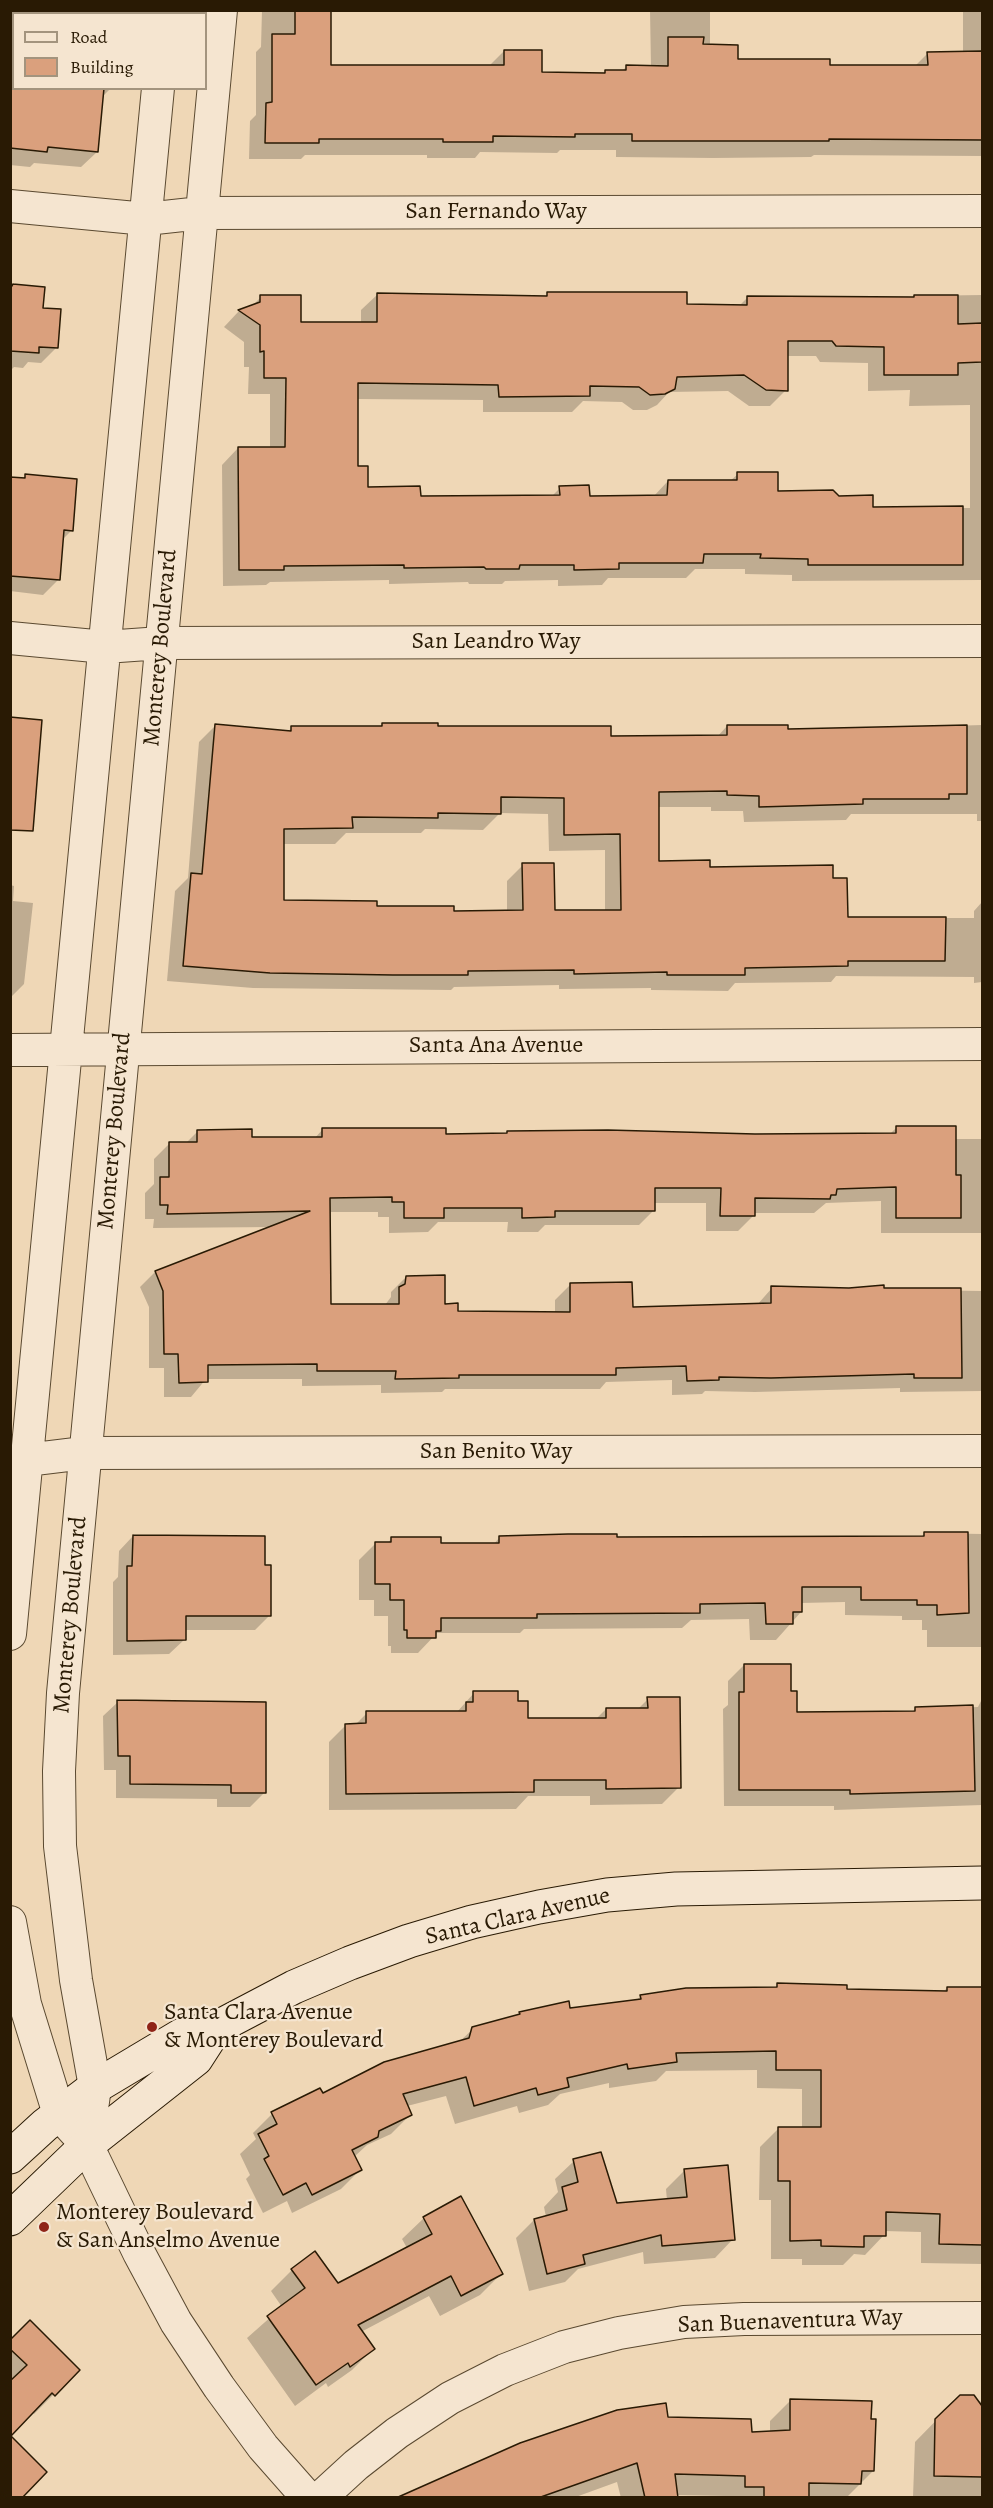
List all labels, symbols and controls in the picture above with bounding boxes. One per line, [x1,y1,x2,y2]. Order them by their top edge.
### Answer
legend [12,12,207,90]
text: Road [70,25,107,49]
text: Building [70,55,134,79]
street label: San Fernando Way [405,198,587,226]
street label: Monterey Boulevard [138,548,184,748]
street label: San Leandro Way [411,628,581,656]
street label: Monterey Boulevard [92,1031,138,1231]
street label: Santa Ana Avenue [409,1032,583,1060]
street label: San Benito Way [420,1438,572,1466]
street label: Monterey Boulevard [48,1515,94,1715]
street label: Santa Clara Avenue [423,1882,613,1952]
place label: Santa Clara Avenue & Monterey Boulevard [164,1999,383,2055]
marker: Santa Clara Avenue & Monterey Boulevard [145,2020,159,2034]
place label: Monterey Boulevard & San Anselmo Avenue [56,2199,280,2255]
marker: Monterey Boulevard & San Anselmo Avenue [37,2220,51,2234]
street label: San Buenaventura Way [677,2304,903,2340]

